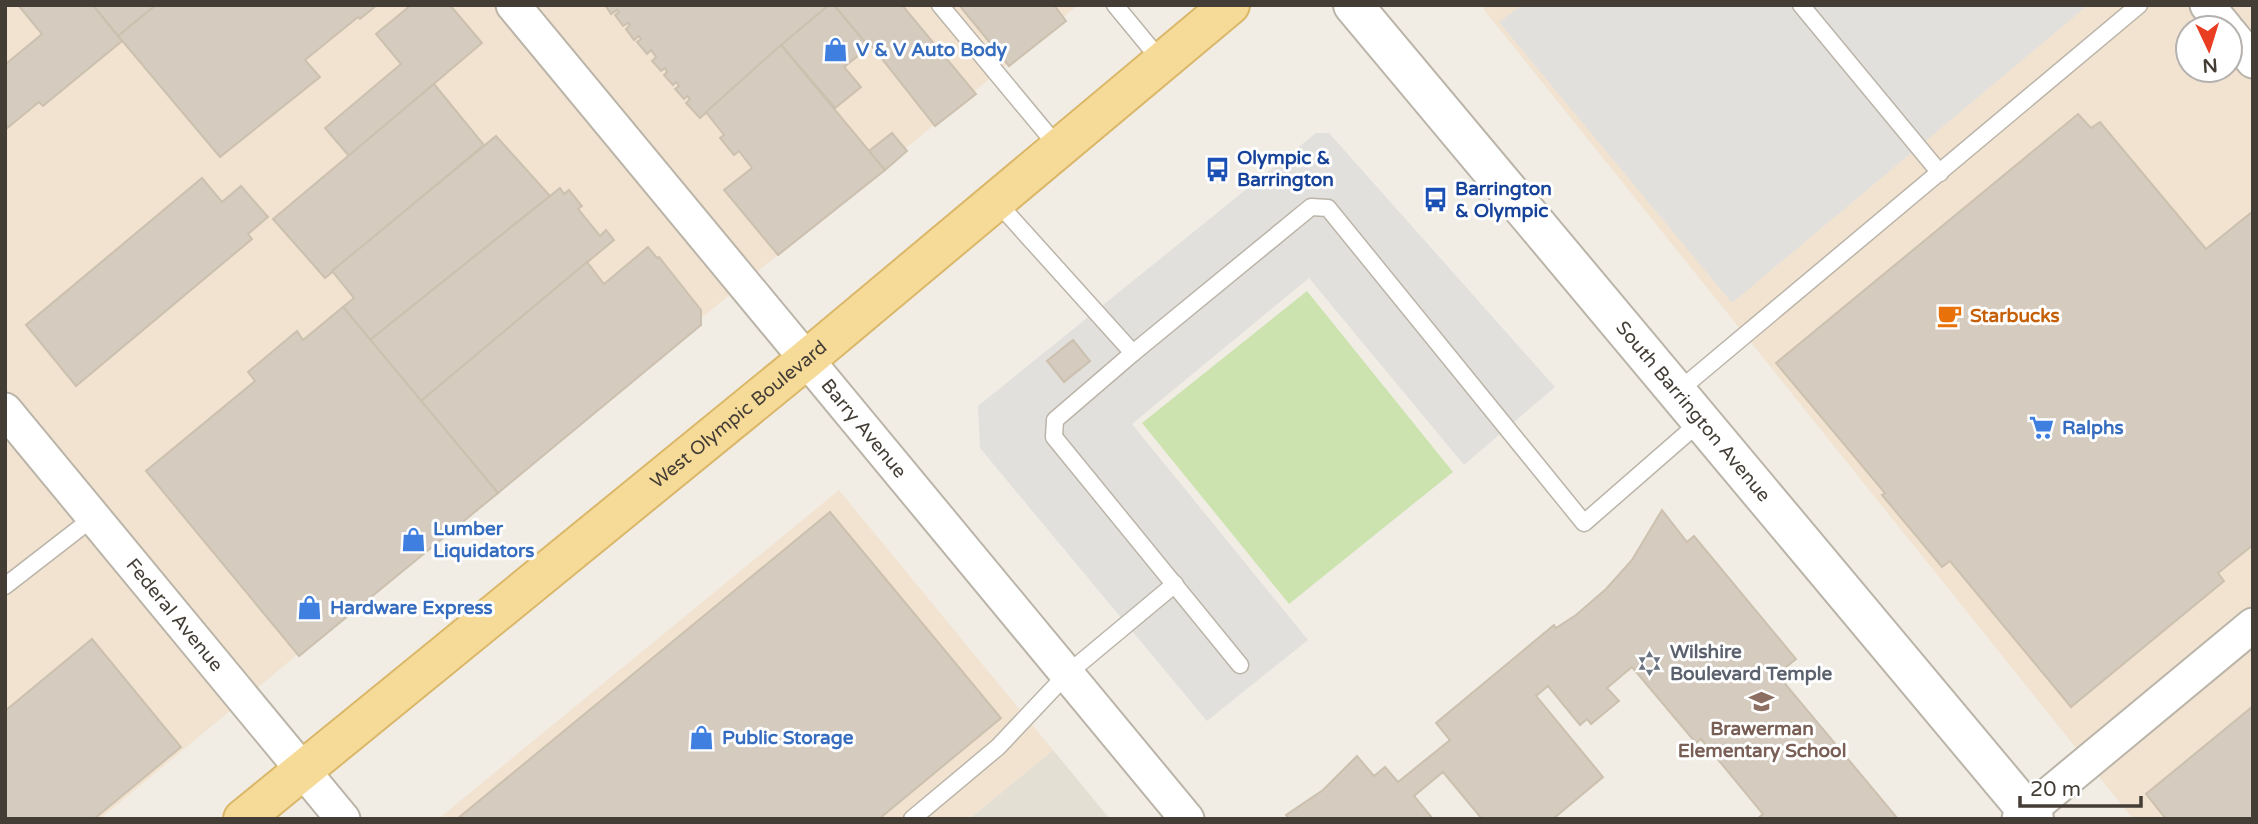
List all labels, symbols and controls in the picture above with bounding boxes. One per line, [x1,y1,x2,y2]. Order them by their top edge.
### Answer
north arrow [2174,14,2244,84]
shop icon: V & V Auto Body [822,36,850,64]
place label: V & V Auto Body [856,39,1008,62]
text: N [2202,53,2218,76]
place label: Olympic & Barrington [1237,147,1334,192]
bus stop icon: Olympic & Barrington [1203,155,1231,183]
place label: Barrington & Olympic [1455,178,1552,223]
bus stop icon: Barrington & Olympic [1421,186,1449,214]
cafe icon: Starbucks [1936,302,1964,330]
place label: Starbucks [1970,305,2060,327]
street label: South Barrington Avenue [1611,317,1775,506]
street label: West Olympic Boulevard [646,336,832,493]
street label: Barry Avenue [817,375,911,482]
supermarket icon: Ralphs [2028,414,2056,442]
place label: Ralphs [2062,417,2124,440]
place label: Lumber Liquidators [433,518,534,563]
shop icon: Lumber Liquidators [399,526,427,554]
street label: Federal Avenue [121,554,228,676]
shop icon: Hardware Express [296,594,324,622]
place label: Hardware Express [330,597,493,620]
place label: Wilshire Boulevard Temple [1670,641,1832,686]
synagogue icon: Wilshire Boulevard Temple [1636,649,1664,677]
school or university icon: Brawerman Elementary School [1748,687,1776,715]
place label: Brawerman Elementary School [1678,718,1846,763]
shop icon: Public Storage [688,724,716,752]
place label: Public Storage [722,727,854,750]
scale bar [2020,764,2141,808]
text: 20 m [2030,777,2081,802]

